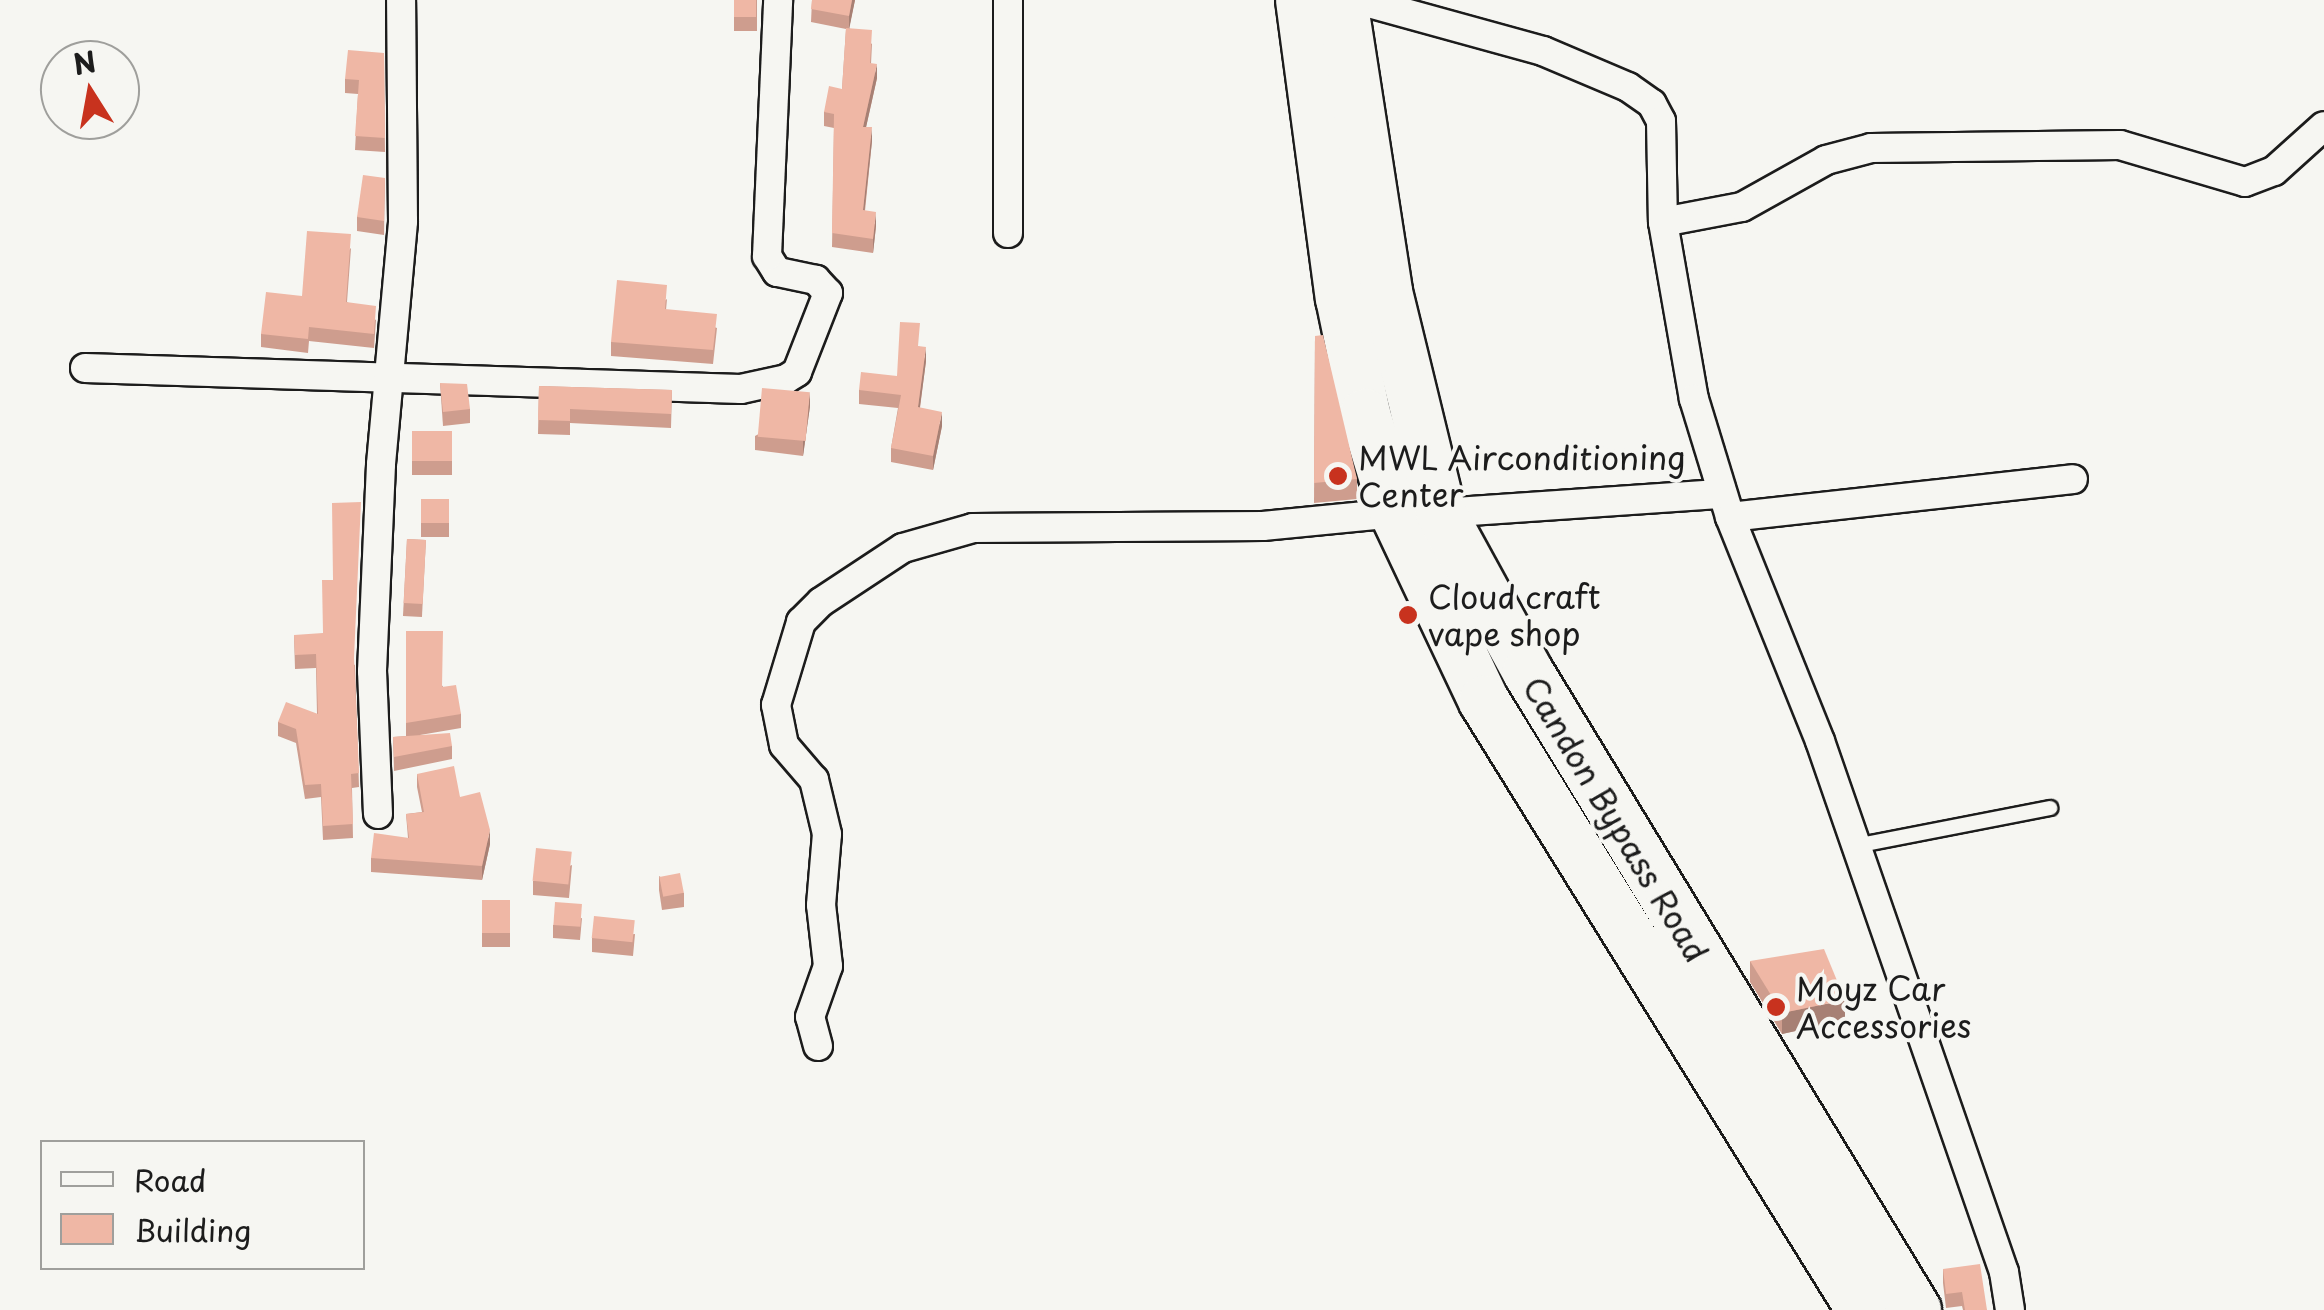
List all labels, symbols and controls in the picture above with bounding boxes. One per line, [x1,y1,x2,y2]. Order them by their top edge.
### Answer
text: N [70,39,100,85]
north arrow [40,40,140,140]
place label: MWL Airconditioning Center [1358,439,1687,514]
marker: MWL Airconditioning Center [1327,465,1349,487]
place label: Cloud craft vape shop [1428,578,1601,653]
marker: Cloud craft vape shop [1397,604,1419,626]
street label: Candon Bypass Road [1515,669,1717,969]
place label: Moyz Car Accessories [1796,970,1971,1045]
marker: Moyz Car Accessories [1765,996,1787,1018]
legend [40,1140,365,1270]
text: Road [134,1157,207,1202]
text: Building [134,1207,251,1252]

